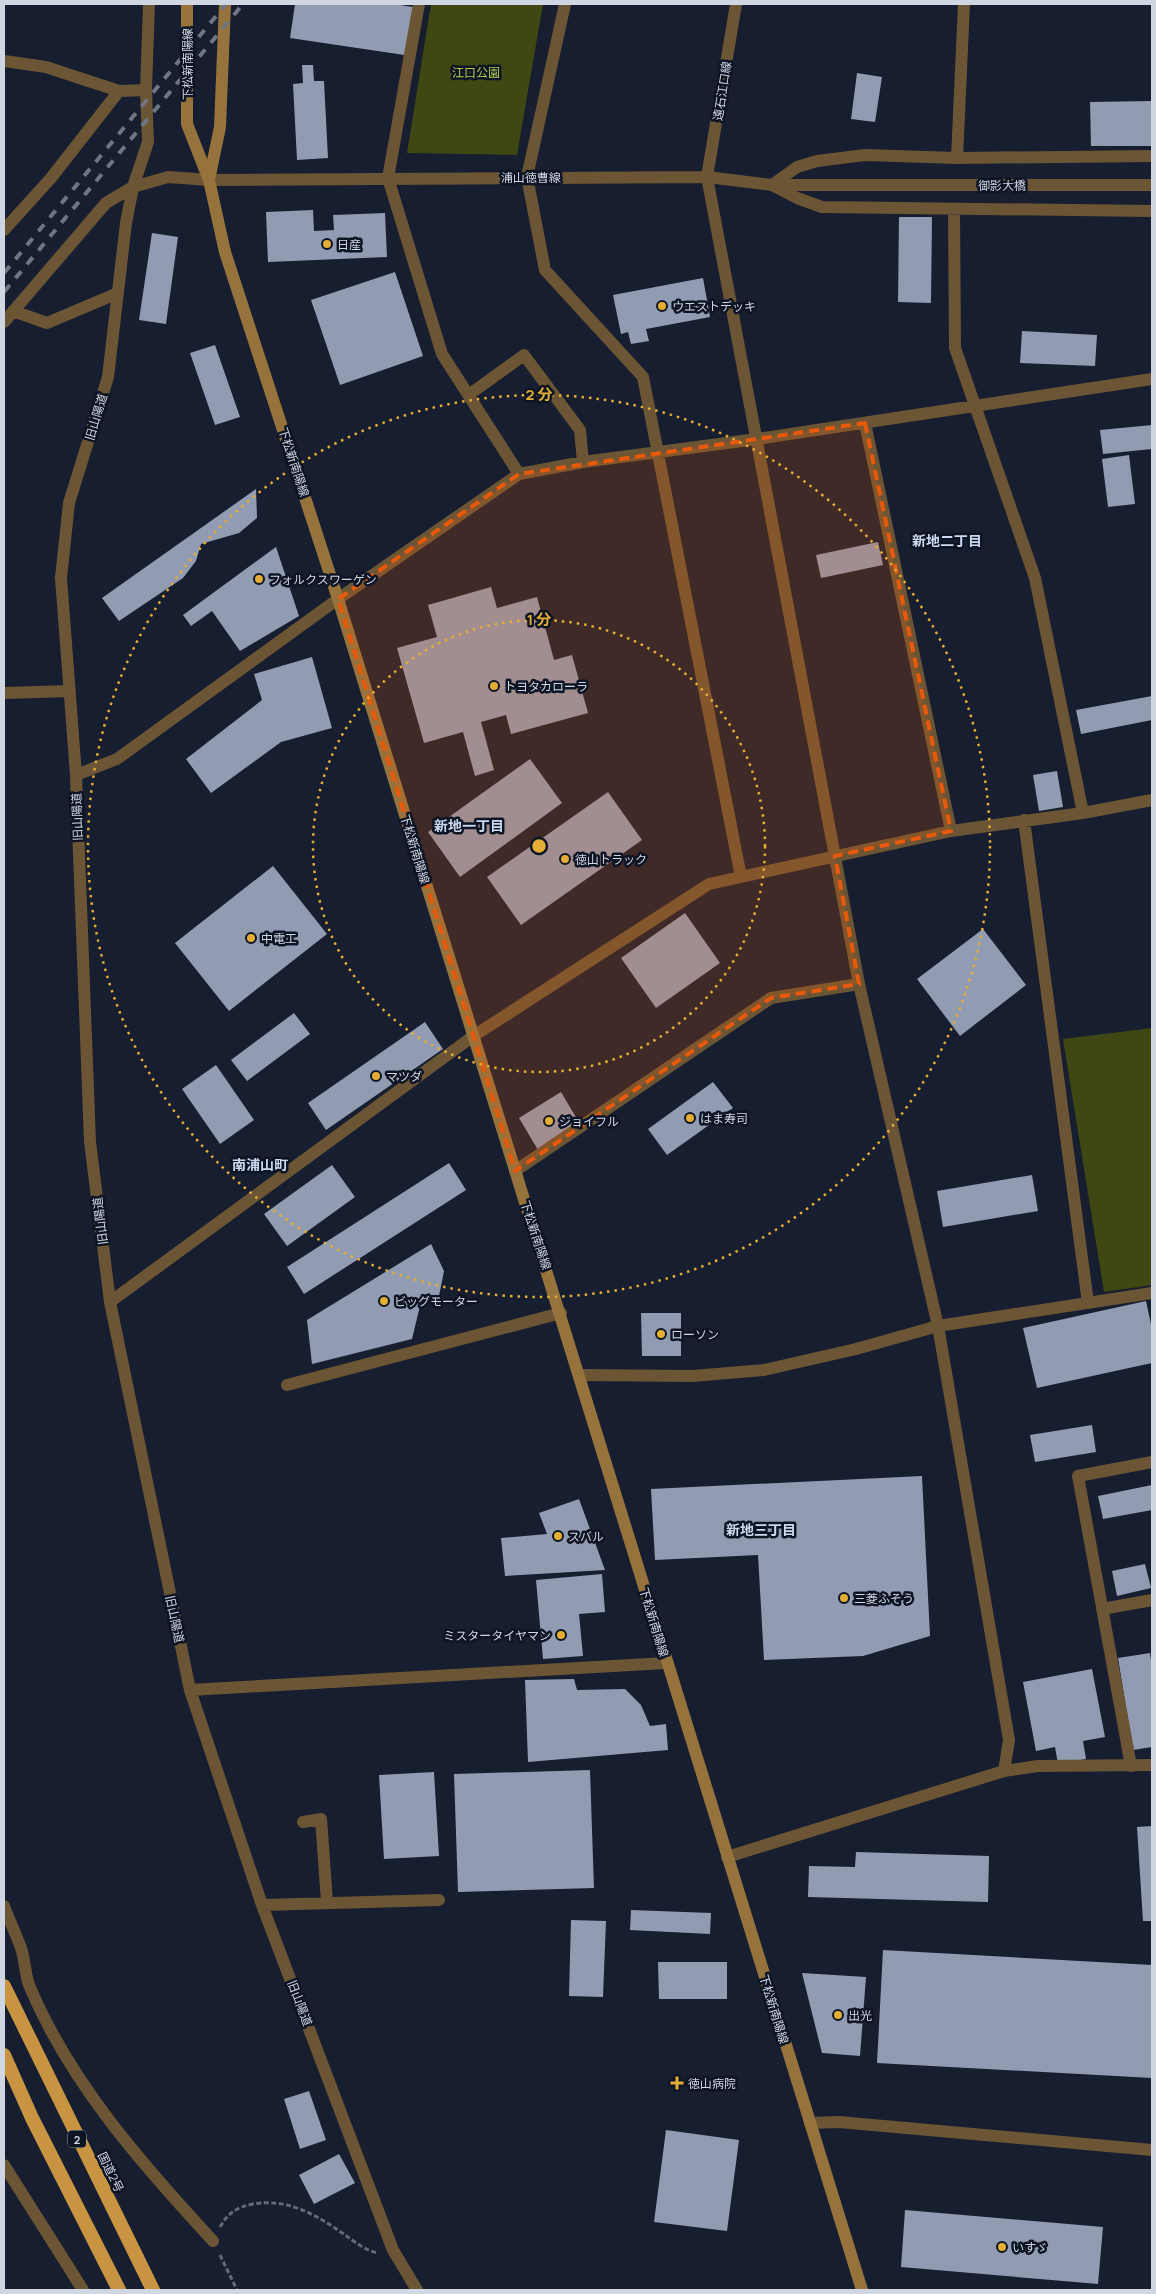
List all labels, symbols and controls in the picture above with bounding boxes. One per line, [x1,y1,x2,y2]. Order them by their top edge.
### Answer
street label: 下松新南陽線 [179,28,196,100]
street label: 遠石江口線 [709,60,735,122]
park label: 江口公園 [452,64,500,81]
street label: 浦山徳曹線 [501,169,561,186]
street label: 御影大橋 [978,177,1026,194]
place label: 日産 [337,236,361,253]
marker: 日産 [321,238,333,250]
place label: ウエストデッキ [672,298,756,315]
marker: ウエストデッキ [656,300,668,312]
text: 2 分 [526,384,552,405]
street label: 旧山陽道 [81,392,111,442]
street label: 下松新南陽線 [275,425,313,499]
district label: 新地二丁目 [912,531,982,550]
place label: フォルクスワーゲン [269,571,377,588]
marker: フォルクスワーゲン [253,573,265,585]
text: 1 分 [527,609,551,630]
place label: トヨタカローラ [504,678,588,695]
marker: トヨタカローラ [488,680,500,692]
street label: 旧山陽道 [68,793,86,841]
street label: 下松新南陽線 [396,812,434,886]
district label: 新地一丁目 [434,816,504,835]
centre of rings [530,837,548,855]
place label: 徳山トラック [575,851,647,868]
marker: 徳山トラック [559,853,571,865]
place label: 中電工 [261,930,297,947]
marker: 中電工 [245,932,257,944]
place label: マツダ [386,1068,422,1085]
marker: マツダ [370,1070,382,1082]
place label: はま寿司 [700,1110,748,1127]
marker: はま寿司 [684,1112,696,1124]
place label: ジョイフル [559,1113,619,1130]
marker: ジョイフル [543,1115,555,1127]
district label: 南浦山町 [232,1155,288,1174]
street label: 旧山陽道 [89,1196,111,1246]
street label: 下松新南陽線 [517,1198,555,1272]
place label: ビッグモーター [394,1293,478,1310]
marker: ビッグモーター [378,1295,390,1307]
place label: ローソン [671,1326,719,1343]
marker: ローソン [655,1328,667,1340]
district label: 新地三丁目 [726,1520,796,1539]
place label: スバル [568,1528,604,1545]
marker: スバル [552,1530,564,1542]
street label: 下松新南陽線 [635,1585,673,1659]
place label: 三菱ふそう [854,1590,914,1607]
marker: 三菱ふそう [838,1592,850,1604]
street label: 旧山陽道 [162,1594,188,1644]
place label: ミスタータイヤマン [443,1627,551,1644]
marker: ミスタータイヤマン [555,1629,567,1641]
street label: 下松新南陽線 [755,1972,793,2046]
street label: 旧山陽道 [283,1978,317,2028]
place label: 出光 [848,2007,872,2024]
marker: 出光 [832,2009,844,2021]
place label: 徳山病院 [688,2075,736,2092]
marker: 徳山病院 [670,2076,684,2090]
road number: 2 [68,2130,86,2148]
street label: 国道2号 [94,2149,128,2195]
place label: いすゞ [1012,2239,1048,2256]
marker: いすゞ [996,2241,1008,2253]

